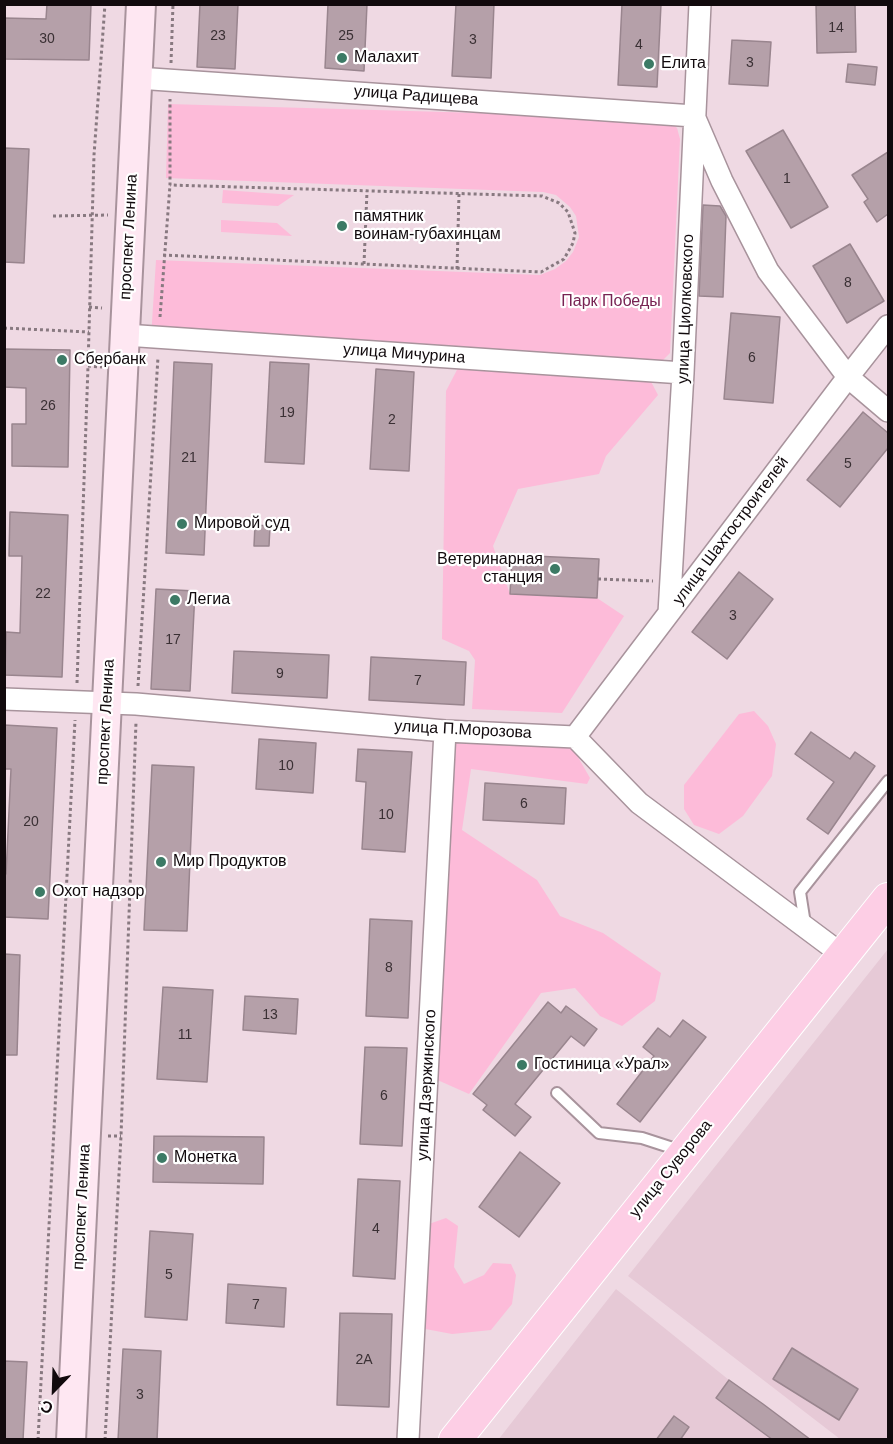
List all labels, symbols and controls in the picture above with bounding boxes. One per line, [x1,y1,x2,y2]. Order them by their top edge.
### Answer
house number: 14 [828,20,844,36]
house number: 23 [210,28,226,44]
house number: 25 [338,28,354,44]
house number: 30 [39,31,55,47]
house number: 3 [469,32,477,48]
house number: 4 [635,37,643,53]
place label: Малахит [354,48,419,68]
marker: Малахит [335,51,349,65]
place label: Елита [661,54,706,74]
house number: 3 [746,55,754,71]
marker: Елита [642,57,656,71]
street label: улица Радищева [353,82,479,110]
house number: 1 [783,171,791,187]
street label: проспект Ленина [116,174,142,300]
place label: памятник воинам-губахинцам [354,207,501,245]
marker: памятник воинам-губахинцам [335,219,349,233]
street label: улица Циолковского [674,234,698,384]
house number: 8 [844,275,852,291]
park label: Парк Победы [561,292,661,312]
street label: улица Мичурина [342,340,466,368]
place label: Сбербанк [74,350,146,370]
house number: 6 [748,350,756,366]
marker: Сбербанк [55,353,69,367]
house number: 26 [40,398,56,414]
house number: 19 [279,405,295,421]
house number: 2 [388,412,396,428]
house number: 21 [181,450,197,466]
street label: улица Шахтостроителей [669,453,793,609]
house number: 5 [844,456,852,472]
place label: Мировой суд [194,514,289,534]
marker: Мировой суд [175,517,189,531]
place label: Ветеринарная станция [437,550,543,588]
marker: Ветеринарная станция [548,562,562,576]
house number: 22 [35,586,51,602]
place label: Легиа [187,590,230,610]
marker: Легиа [168,593,182,607]
house number: 3 [729,608,737,624]
house number: 17 [165,632,181,648]
street label: проспект Ленина [93,659,119,785]
house number: 9 [276,666,284,682]
house number: 7 [414,673,422,689]
street label: улица П.Морозова [394,717,532,743]
house number: 10 [278,758,294,774]
house number: 6 [520,796,528,812]
house number: 10 [378,807,394,823]
house number: 20 [23,814,39,830]
place label: Мир Продуктов [173,852,287,872]
marker: Мир Продуктов [154,855,168,869]
place label: Охот надзор [52,882,144,902]
marker: Охот надзор [33,885,47,899]
house number: 8 [385,960,393,976]
house number: 13 [262,1007,278,1023]
street label: улица Дзержинского [413,1009,441,1161]
house number: 11 [178,1027,192,1043]
place label: Гостиница «Урал» [534,1055,669,1075]
marker: Гостиница «Урал» [515,1058,529,1072]
house number: 6 [380,1088,388,1104]
street label: улица Суворова [626,1116,716,1222]
street label: проспект Ленина [69,1144,95,1270]
place label: Монетка [174,1148,237,1168]
marker: Монетка [155,1151,169,1165]
house number: 4 [372,1221,380,1237]
house number: 5 [165,1267,173,1283]
house number: 7 [252,1297,260,1313]
house number: 2А [355,1352,373,1368]
north arrow [24,1360,84,1420]
house number: 3 [136,1387,144,1403]
text: С [38,1397,55,1417]

